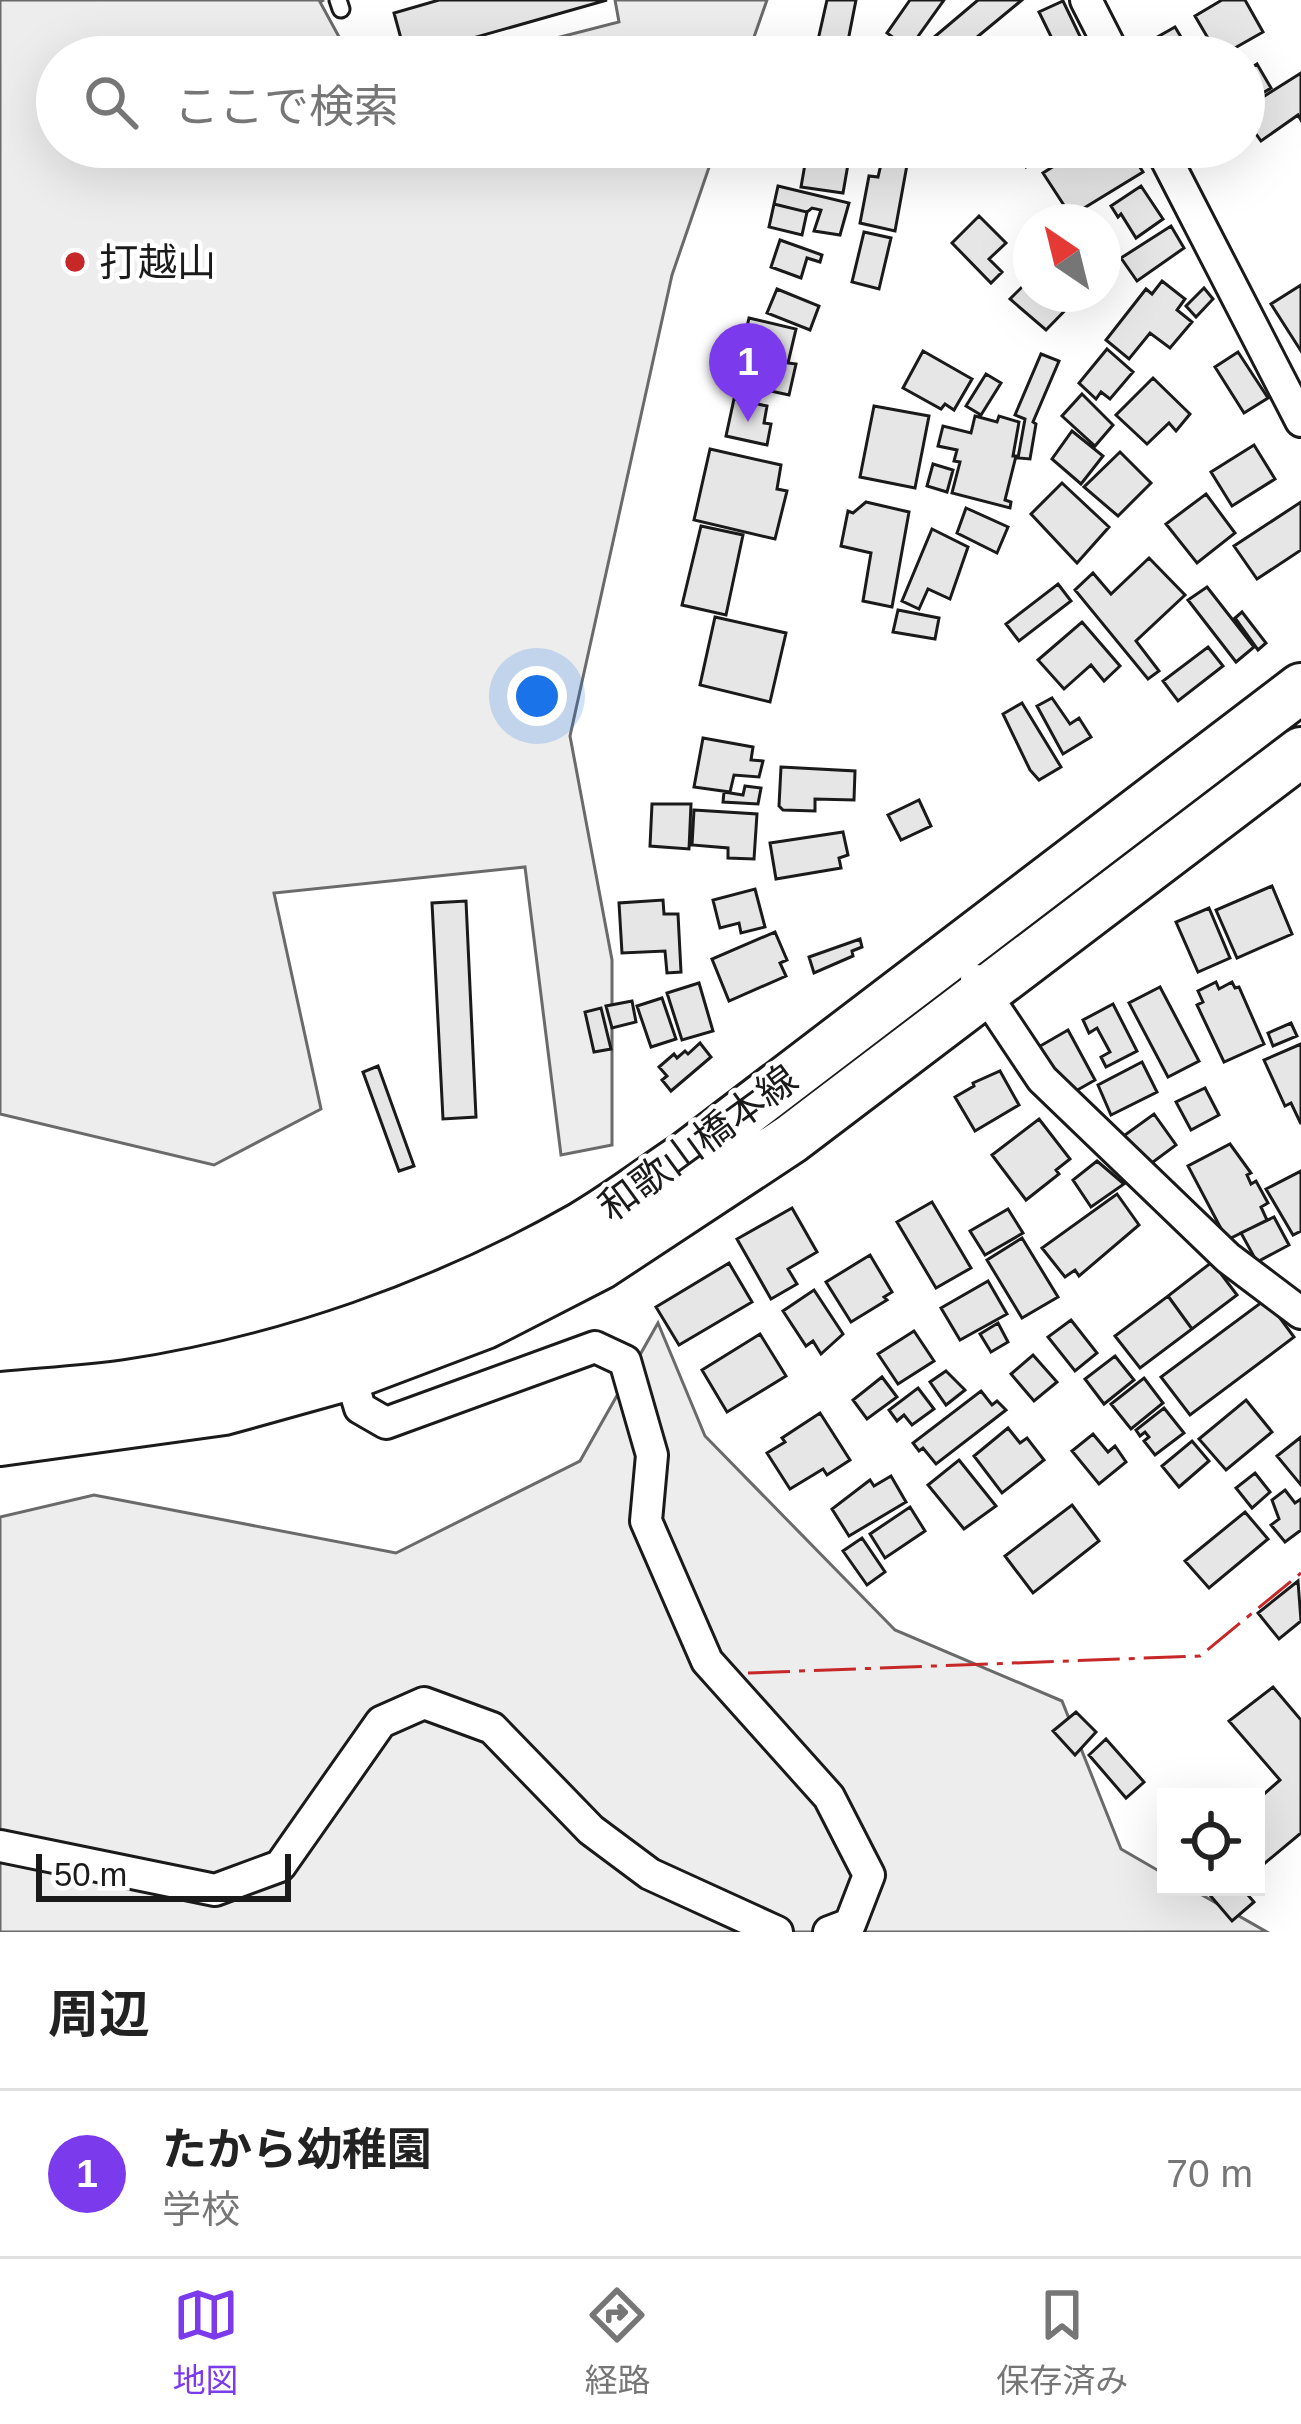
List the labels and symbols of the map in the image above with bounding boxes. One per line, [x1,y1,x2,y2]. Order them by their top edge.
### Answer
north arrow [1013,204,1121,312]
place label: 打越山 [99,241,216,284]
marker: 打越山 [62,249,88,275]
pin: 1 [709,323,787,422]
your location [507,666,567,726]
street label: 和歌山橋本線 [591,1057,805,1229]
scale bar [36,1848,291,1901]

